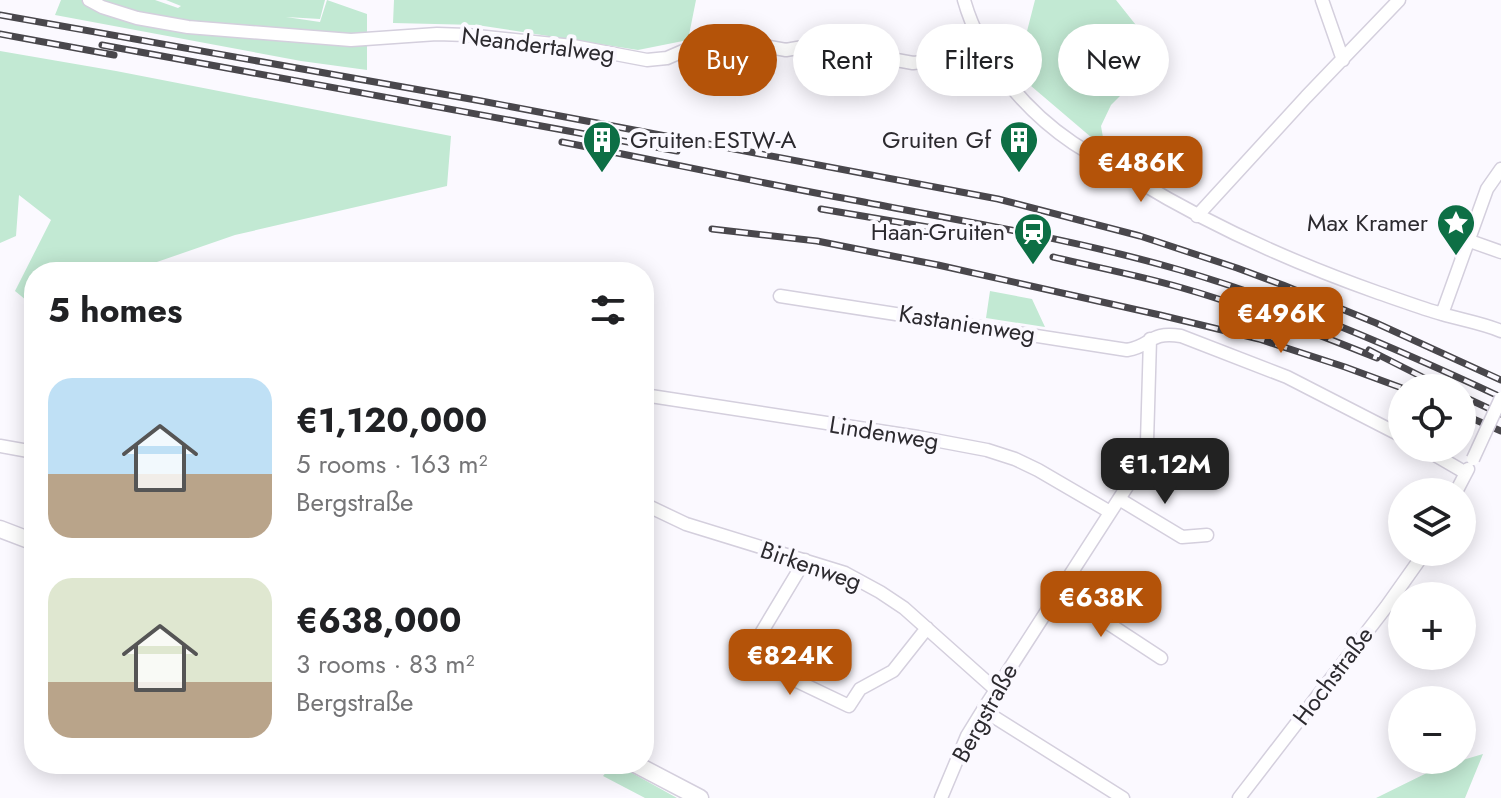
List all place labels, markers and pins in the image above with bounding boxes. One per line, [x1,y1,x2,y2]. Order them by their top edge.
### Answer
building icon: Gruiten ESTW-A [581,119,623,174]
building icon: Gruiten Gf [998,119,1040,174]
place label: Gruiten ESTW-A [630,122,797,157]
place label: Gruiten Gf [882,122,992,157]
pin: €486K [1085,136,1197,204]
place icon: Max Kramer [1435,202,1477,257]
place label: Max Kramer [1307,205,1429,240]
station icon: Haan-Gruiten [1012,211,1054,266]
place label: Haan-Gruiten [871,214,1005,249]
pin: €496K [1225,287,1337,355]
pin: €1.12M [1100,438,1230,506]
pin: €638K [1045,571,1157,639]
pin: €824K [734,629,846,697]

